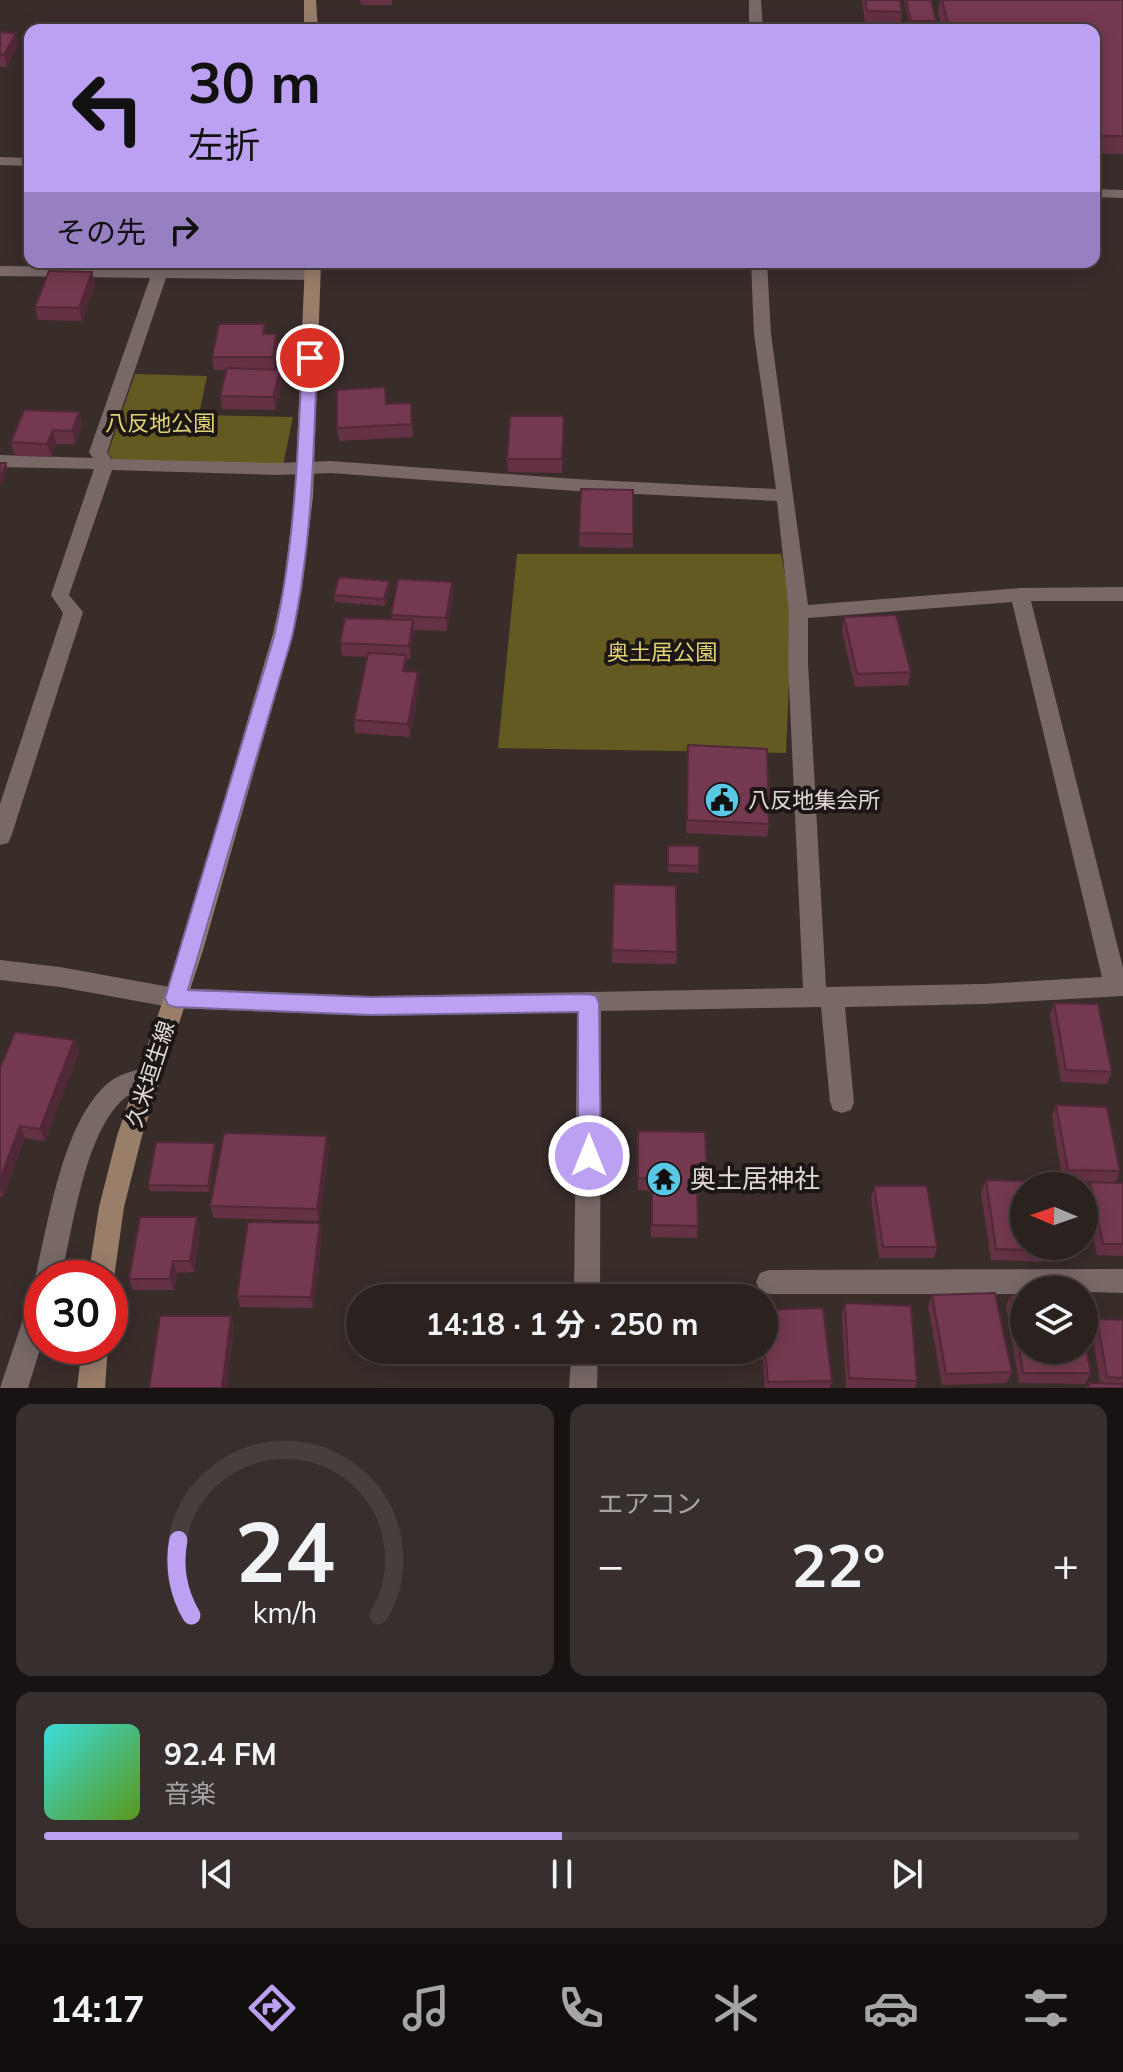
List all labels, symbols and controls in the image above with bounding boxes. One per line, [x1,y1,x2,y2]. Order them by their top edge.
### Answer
text: 30 m [188,47,321,117]
icon: left [56,56,160,160]
text: 左折 [188,122,260,167]
icon: right [162,208,206,252]
text: その先 [56,213,146,251]
pin [276,324,344,392]
icon: arrive [288,336,332,380]
park label: 八反地公園 [105,409,215,437]
park label: 奥土居公園 [607,638,717,666]
public building icon: 八反地集会所 [703,781,741,819]
place label: 八反地集会所 [748,786,880,814]
street label: 久米垣生線 [120,1017,180,1131]
position arrow [547,1114,631,1198]
temple icon: 奥土居神社 [645,1160,683,1198]
place label: 奥土居神社 [690,1162,820,1195]
north arrow [1010,1172,1098,1260]
map controls [1010,1172,1098,1364]
speed limit sign: 30 [24,1260,128,1364]
button: layers [1010,1276,1098,1364]
text: 14:18 · 1 分 · 250 m [426,1305,698,1343]
text: エアコン [598,1487,702,1520]
text: 24 [235,1498,335,1603]
text: 22° [791,1527,886,1602]
text: − [598,1537,624,1592]
text: + [1053,1537,1079,1592]
text: km/h [252,1594,317,1630]
text: 92.4 FM [164,1735,277,1773]
text: 音楽 [164,1777,216,1810]
icon: previous [195,1852,239,1896]
icon: pause [540,1852,584,1896]
icon: next [885,1852,929,1896]
icon: directions [244,1980,300,2036]
icon: music [398,1980,454,2036]
icon: phone [553,1980,609,2036]
icon: climate [708,1980,764,2036]
icon: car [863,1980,919,2036]
icon: filters [1018,1980,1074,2036]
text: 14:17 [49,1986,145,2031]

